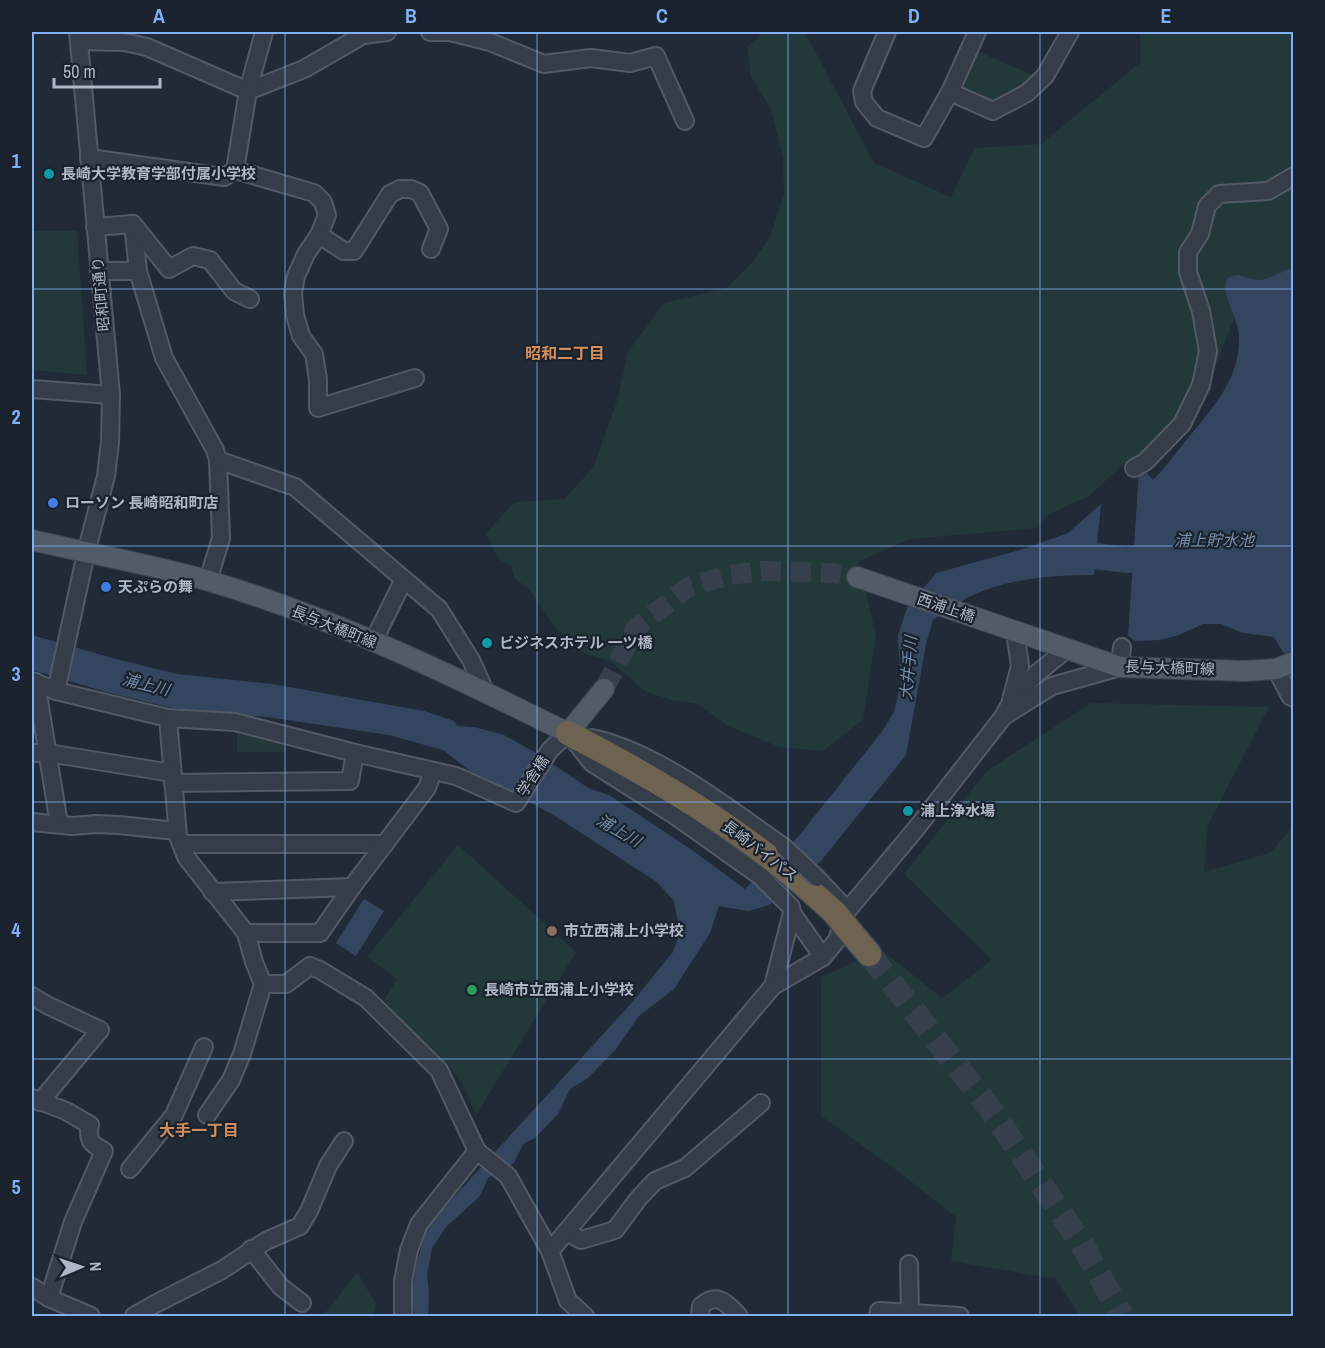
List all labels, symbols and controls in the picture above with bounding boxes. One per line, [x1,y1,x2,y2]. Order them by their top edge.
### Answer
text: A [153,2,165,29]
text: B [405,2,417,29]
text: C [656,2,668,29]
text: D [908,2,920,29]
text: E [1161,2,1172,29]
scale bar [54,51,160,89]
text: 50 m [63,59,96,84]
text: 1 [11,147,21,174]
place label: 長崎大学教育学部付属小学校 [61,163,256,184]
marker: 長崎大学教育学部付属小学校 [42,167,56,181]
street label: 昭和町通り [87,256,114,332]
district label: 昭和二丁目 [525,342,605,364]
text: 2 [11,403,21,430]
place label: ローソン 長崎昭和町店 [65,492,218,513]
marker: ローソン 長崎昭和町店 [46,496,60,510]
water label: 浦上貯水池 [1174,529,1256,551]
place label: 天ぷらの舞 [118,576,193,597]
marker: 天ぷらの舞 [99,580,113,594]
street label: 西浦上橋 [914,588,978,627]
street label: 長与大橋町線 [289,600,380,653]
place label: ビジネスホテル 一ツ橋 [499,632,653,653]
water label: 大井手川 [894,633,922,701]
marker: ビジネスホテル 一ツ橋 [480,636,494,650]
street label: 長与大橋町線 [1125,655,1215,680]
text: 3 [11,660,21,687]
water label: 浦上川 [120,668,174,701]
street label: 学舎橋 [512,751,554,800]
place label: 浦上浄水場 [920,800,995,821]
marker: 浦上浄水場 [901,804,915,818]
water label: 浦上川 [593,808,647,853]
street label: 長崎バイパス [718,815,802,886]
text: 4 [11,916,21,943]
place label: 市立西浦上小学校 [564,920,684,941]
marker: 市立西浦上小学校 [545,924,559,938]
place label: 長崎市立西浦上小学校 [484,979,634,1000]
marker: 長崎市立西浦上小学校 [465,983,479,997]
district label: 大手一丁目 [159,1119,239,1141]
text: 5 [11,1173,21,1200]
north arrow [51,1237,111,1297]
text: N [85,1261,107,1272]

